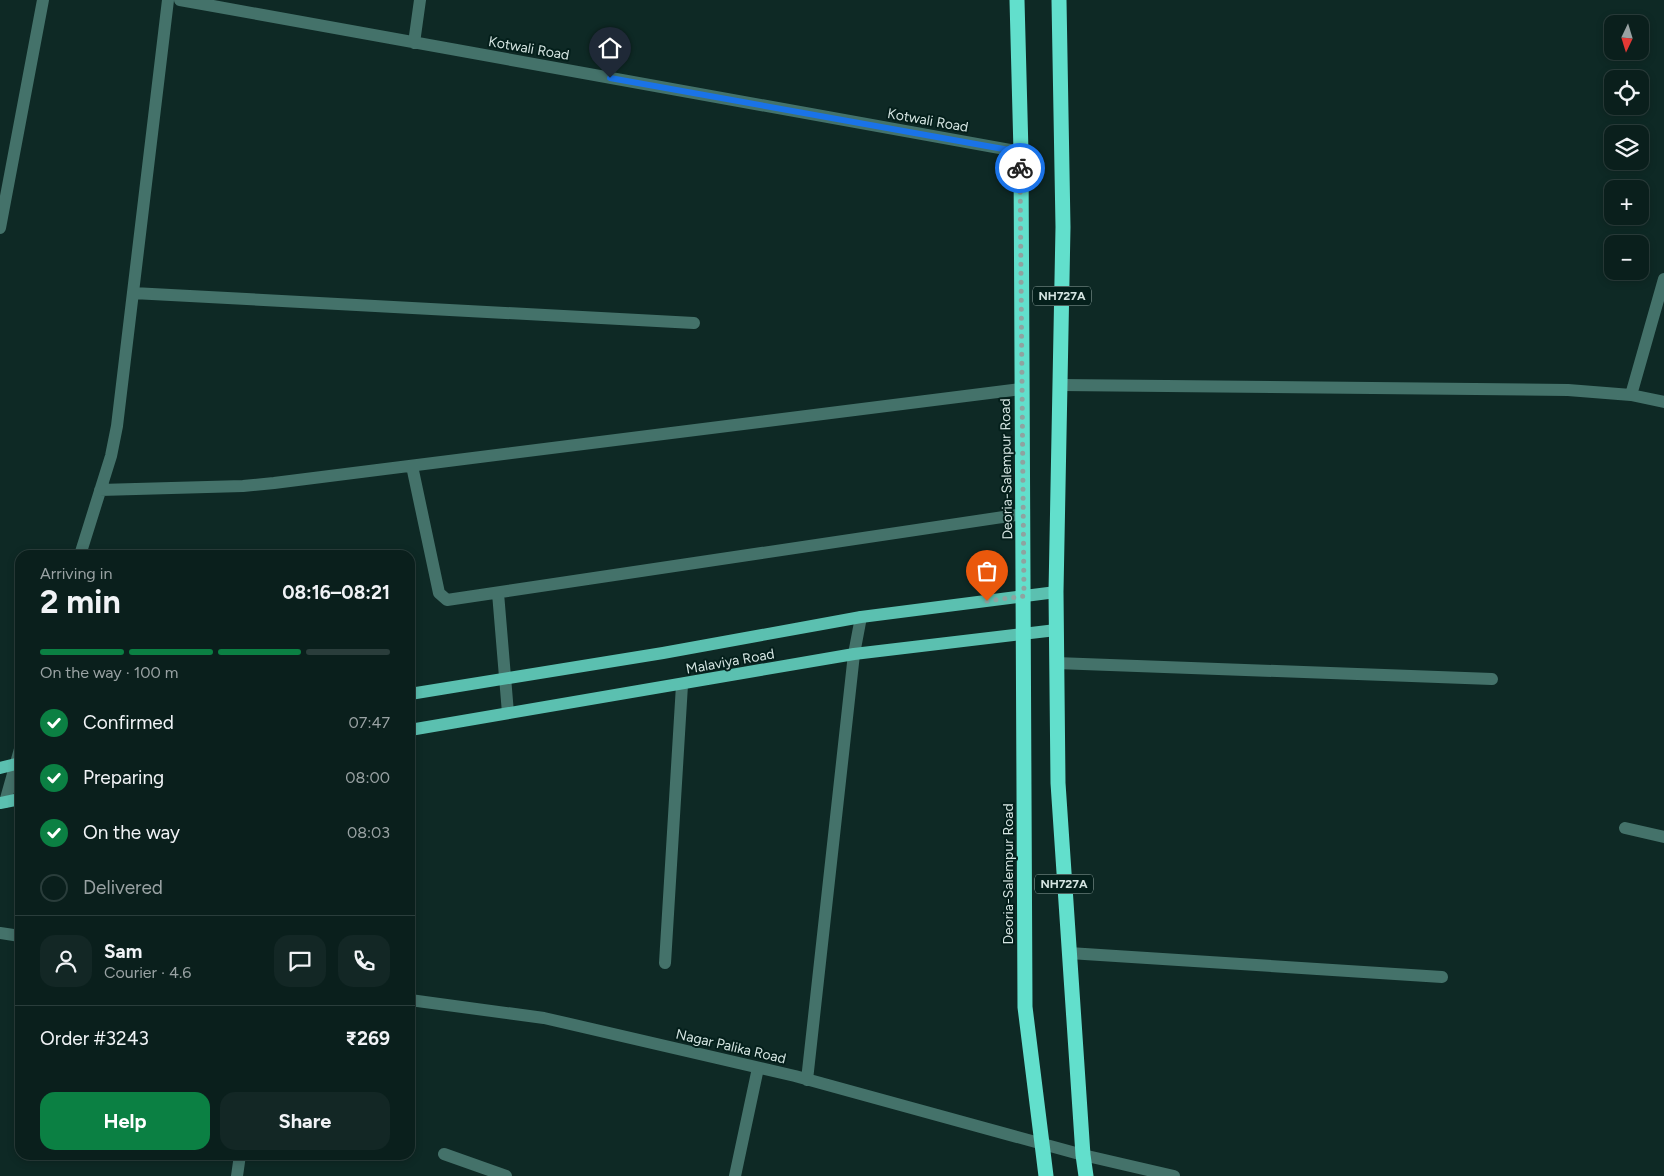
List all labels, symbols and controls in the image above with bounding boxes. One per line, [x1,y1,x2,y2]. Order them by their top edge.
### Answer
north arrow [1604,15,1649,60]
map controls [1604,15,1649,280]
pin [589,27,631,78]
street label: Kotwali Road [487,33,571,64]
icon: home [596,34,624,62]
button: locate [1604,70,1649,115]
street label: Kotwali Road [886,105,970,136]
button: layers [1604,125,1649,170]
courier [995,143,1045,193]
icon: bike [1006,154,1034,182]
button: + [1604,180,1649,225]
button: − [1604,235,1649,280]
road number: NH727A [1033,286,1091,306]
street label: Deoria-Salempur Road [997,398,1016,540]
pin [966,550,1008,601]
icon: bag [973,557,1001,585]
text: Arriving in [40,564,112,583]
text: 08:16–08:21 [282,581,390,604]
text: 2 min [40,583,121,621]
street label: Malaviya Road [684,645,776,678]
text: On the way · 100 m [40,663,178,682]
icon: check [40,709,68,737]
text: Confirmed [83,711,174,734]
text: 07:47 [349,713,390,732]
icon: check [40,764,68,792]
text: Preparing [83,766,164,789]
text: 08:00 [345,768,390,787]
street label: Deoria-Salempur Road [1000,803,1017,945]
icon: check [40,819,68,847]
text: On the way [83,821,180,844]
text: 08:03 [347,823,390,842]
road number: NH727A [1035,874,1093,894]
text: Delivered [83,876,163,899]
button: person [40,935,92,987]
button: chat [274,935,326,987]
button: phone [338,935,390,987]
text: Sam [104,940,142,963]
text: Courier · 4.6 [104,963,191,982]
street label: Nagar Palika Road [674,1026,788,1067]
text: Order #3243 [40,1027,149,1050]
text: ₹269 [346,1027,390,1050]
button: Help [40,1092,210,1150]
button: Share [220,1092,390,1150]

